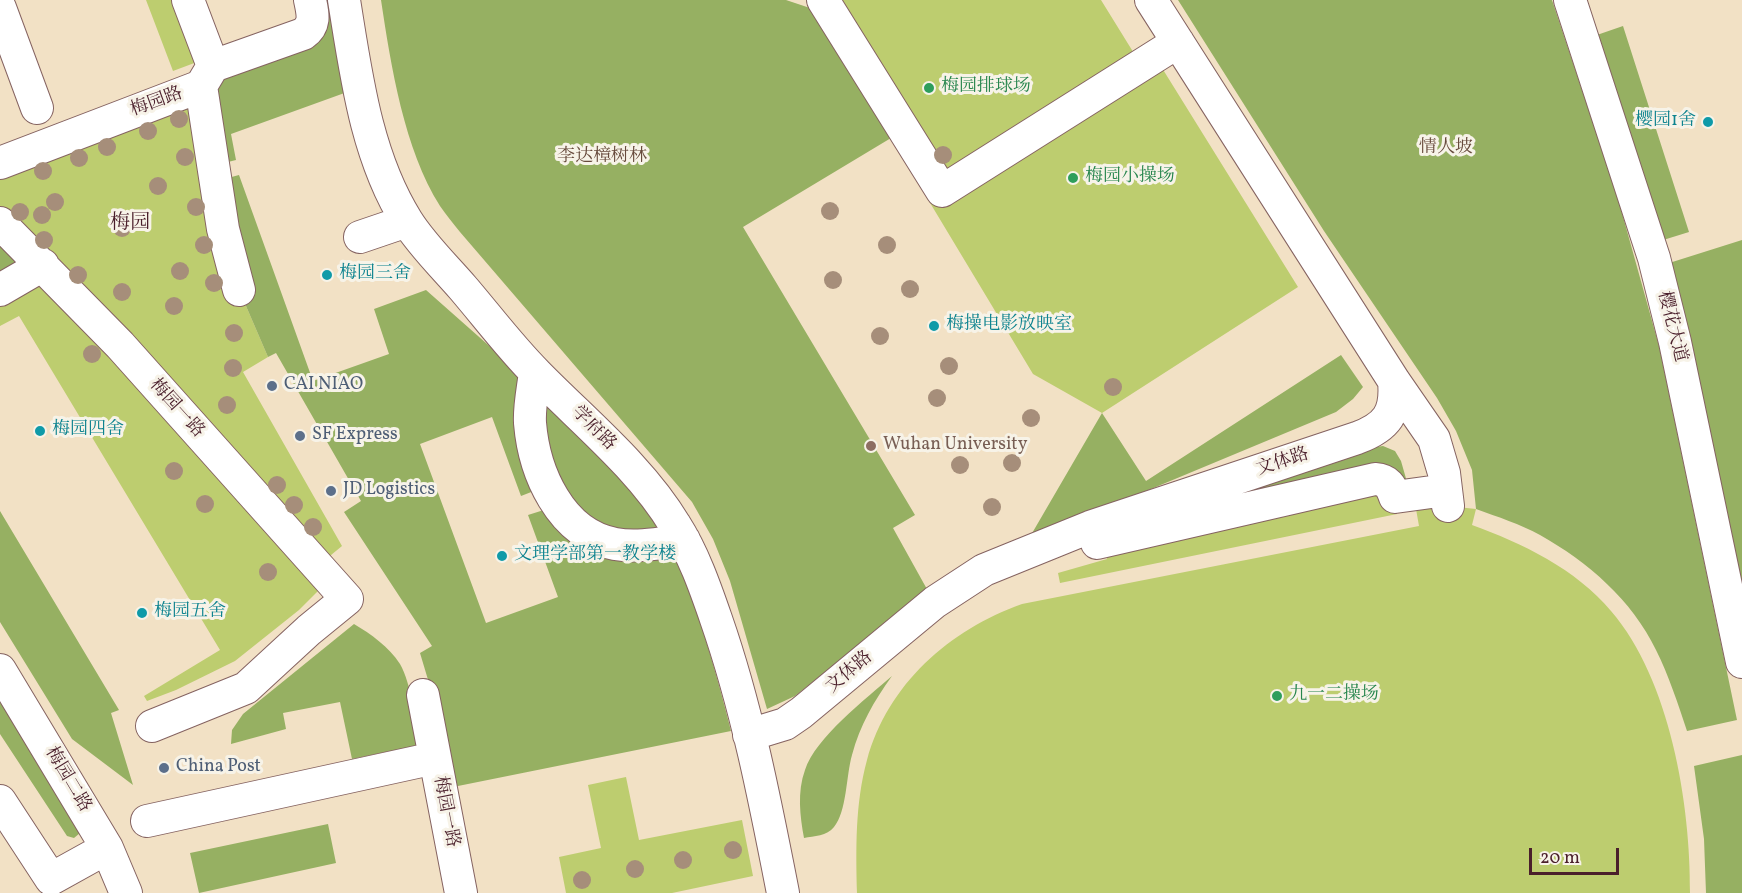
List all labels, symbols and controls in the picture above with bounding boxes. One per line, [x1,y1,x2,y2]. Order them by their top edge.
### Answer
place label: 梅园排球场 [941,77,1031,99]
marker: 梅园排球场 [922,81,936,95]
street label: 梅园路 [128,84,186,122]
place label: 樱园1舍 [1635,111,1696,133]
marker: 樱园1舍 [1701,115,1715,129]
park label: 情人坡 [1419,138,1473,160]
park label: 李达樟树林 [557,147,647,169]
place label: 梅园小操场 [1085,167,1175,189]
marker: 梅园小操场 [1066,171,1080,185]
district label: 梅园 [110,212,150,236]
place label: 梅园三舍 [339,264,411,286]
marker: 梅园三舍 [320,268,334,282]
street label: 樱花大道 [1652,289,1690,365]
place label: 梅操电影放映室 [946,315,1072,337]
marker: 梅操电影放映室 [927,319,941,333]
street label: 梅园一路 [144,375,208,443]
place label: CAI NIAO [284,375,363,397]
marker: CAI NIAO [265,379,279,393]
street label: 学府路 [566,402,620,456]
place label: 梅园四舍 [52,420,124,442]
marker: 梅园四舍 [33,424,47,438]
place label: SF Express [312,425,398,447]
marker: SF Express [293,429,307,443]
place label: Wuhan University [883,435,1027,457]
marker: Wuhan University [864,439,878,453]
street label: 文体路 [1254,444,1312,482]
place label: JD Logistics [343,480,435,502]
marker: JD Logistics [324,484,338,498]
place label: 文理学部第一教学楼 [514,545,676,567]
marker: 文理学部第一教学楼 [495,549,509,563]
place label: 梅园五舍 [154,602,226,624]
marker: 梅园五舍 [135,606,149,620]
street label: 文体路 [822,647,878,699]
place label: 九一二操场 [1289,685,1379,707]
marker: 九一二操场 [1270,689,1284,703]
street label: 梅园二路 [39,744,95,816]
place label: China Post [176,757,261,779]
marker: China Post [157,761,171,775]
street label: 梅园一路 [428,775,462,849]
scale bar [1532,836,1622,874]
text: 20 m [1540,846,1580,871]

